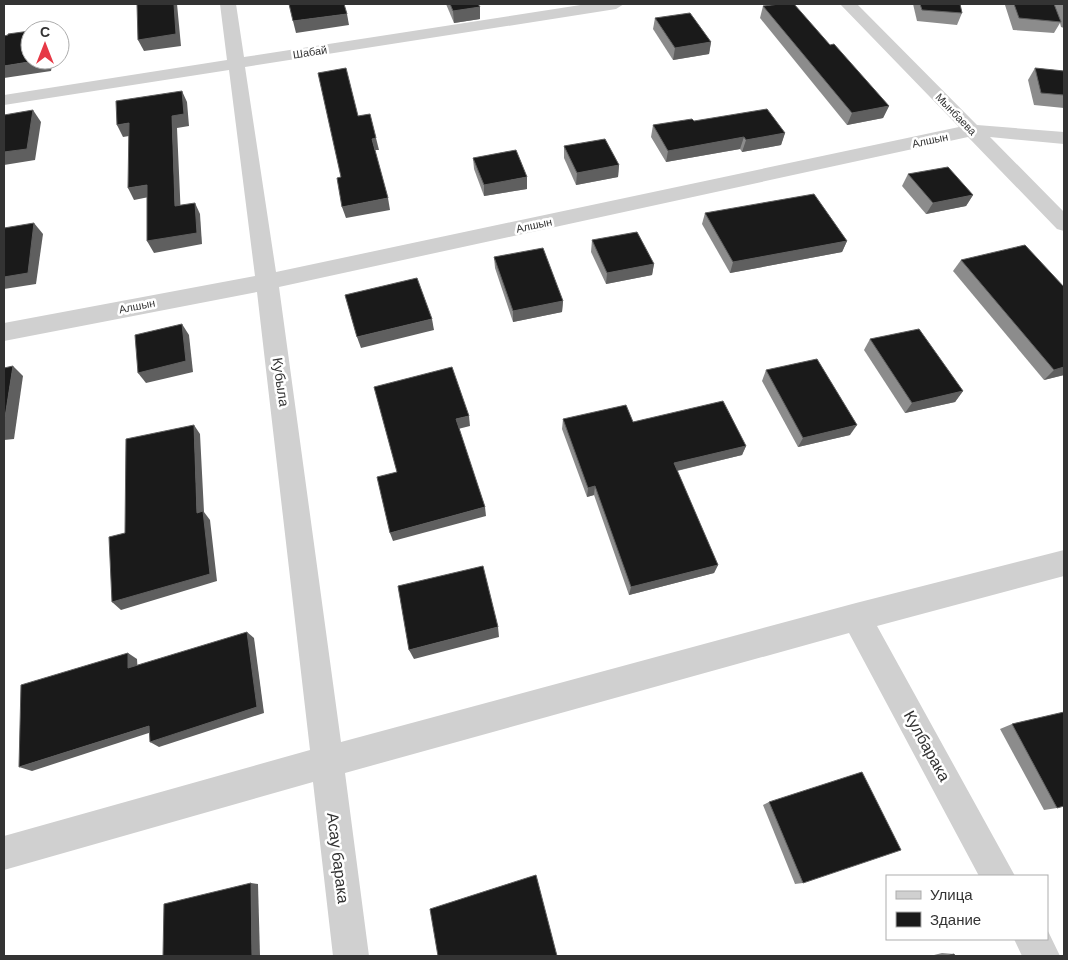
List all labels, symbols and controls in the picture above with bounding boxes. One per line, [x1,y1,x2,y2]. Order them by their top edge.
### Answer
north arrow [20,20,70,70]
text: С [40,23,50,41]
street label: Шабай [292,42,328,62]
street label: Мынбаева [932,90,980,139]
street label: Алшын [911,129,949,151]
street label: Алшын [515,214,553,236]
street label: Алшын [118,296,156,316]
street label: Кубыла [269,356,293,408]
street label: Кулбарака [899,707,955,785]
street label: Асау барака [322,811,354,905]
legend [886,875,1048,940]
text: Улица [930,885,973,905]
text: Здание [930,910,981,930]

